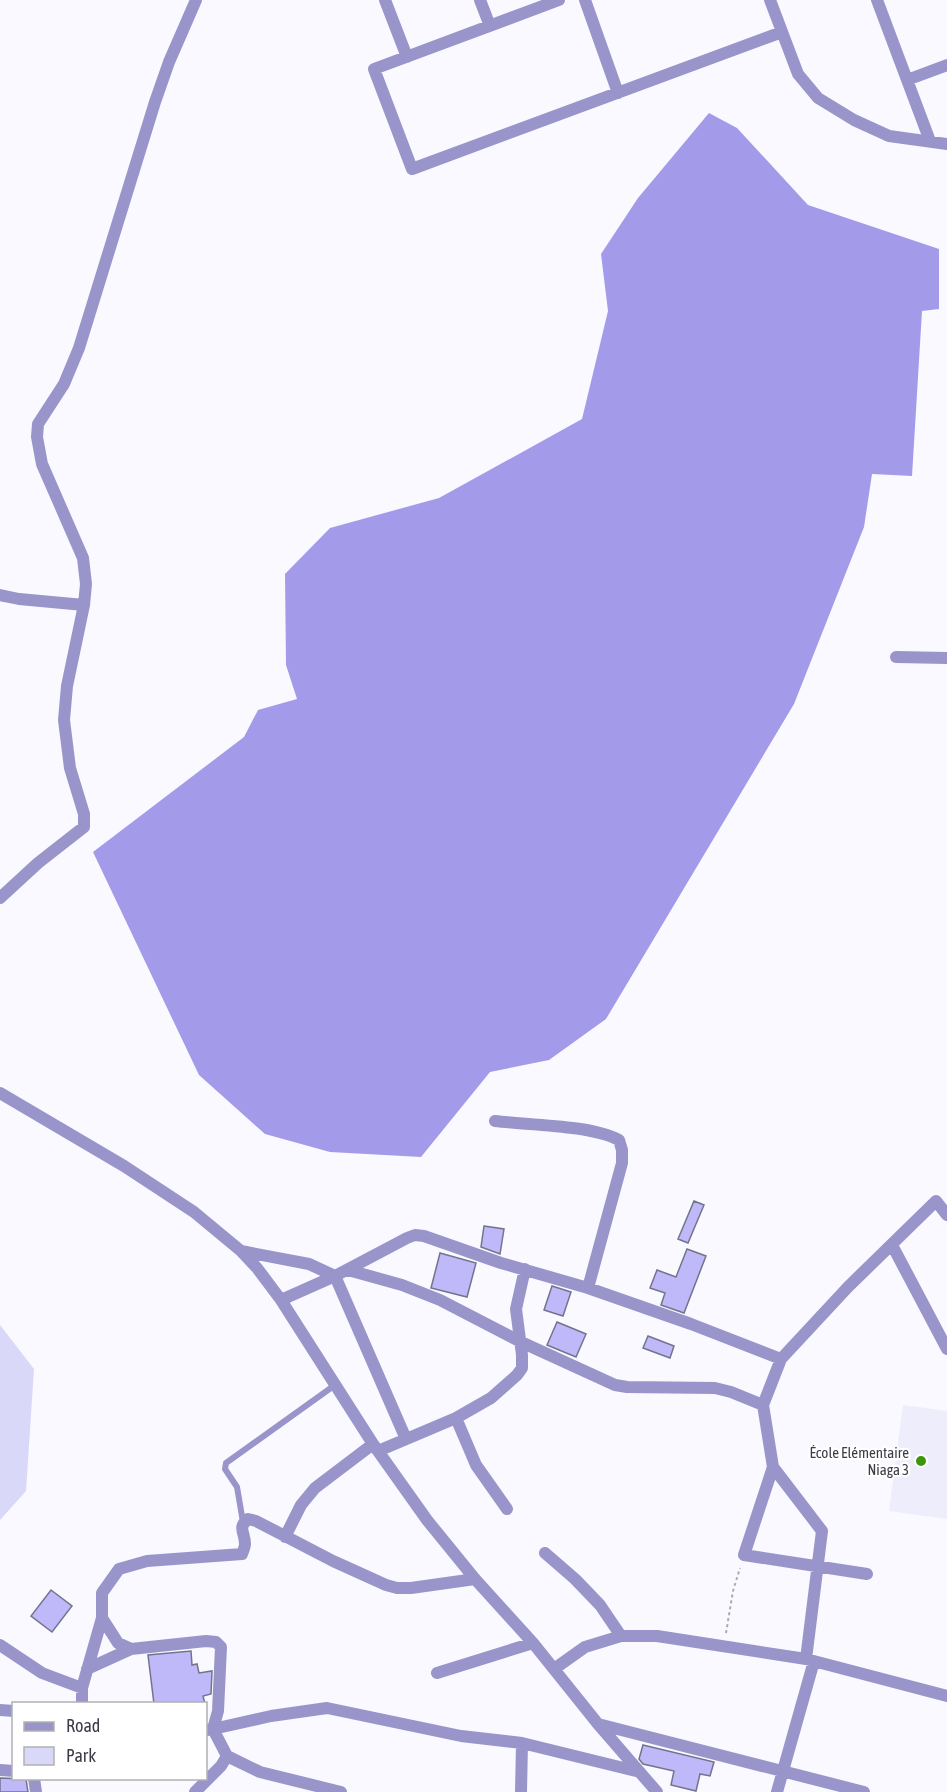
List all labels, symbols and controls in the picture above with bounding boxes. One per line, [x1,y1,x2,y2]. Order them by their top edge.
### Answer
place label: École Elémentaire Niaga 3 [809,1444,909,1478]
marker: École Elémentaire Niaga 3 [914,1454,928,1468]
legend [12,1702,207,1780]
text: Road [66,1715,100,1736]
text: Park [66,1745,96,1766]

